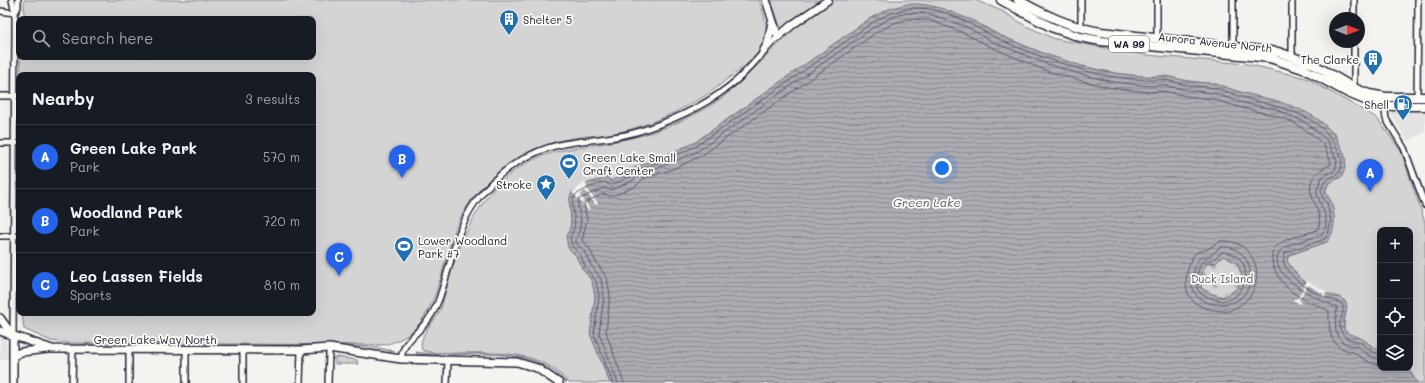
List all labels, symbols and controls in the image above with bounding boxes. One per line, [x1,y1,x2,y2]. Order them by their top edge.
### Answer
building icon: Shelter 5 [498,8,520,36]
place label: Shelter 5 [523,12,572,27]
north arrow [1329,12,1365,48]
search box [16,16,316,60]
icon: search [30,27,52,49]
text: Search here [62,28,153,48]
street label: Aurora Avenue North [1157,29,1273,55]
road number: WA 99 [1109,36,1149,52]
building icon: The Clarke [1362,48,1384,76]
place label: The Clarke [1301,52,1359,67]
text: Nearby [32,87,94,109]
text: 3 results [245,90,300,107]
fuel station icon: Shell [1392,93,1414,121]
place label: Shell [1364,97,1389,112]
text: Green Lake Park [70,138,197,158]
pin: B [389,145,415,178]
text: A [40,148,50,165]
text: 570 m [263,148,300,165]
place label: Green Lake Small Craft Center [583,150,676,178]
sports icon: Green Lake Small Craft Center [558,152,580,180]
text: Park [70,158,99,175]
your location [932,158,952,178]
pin: A [1357,159,1383,192]
place icon: Stroke [535,173,557,201]
place label: Stroke [496,177,532,192]
water label: Green Lake [893,194,961,210]
text: Woodland Park [70,202,183,222]
text: B [41,212,49,229]
text: 720 m [263,212,300,229]
text: Park [70,222,99,239]
map controls [1377,227,1413,371]
button: + [1377,227,1413,263]
place label: Lower Woodland Park #7 [418,233,507,261]
sports icon: Lower Woodland Park #7 [393,235,415,263]
pin: C [326,243,352,276]
button: − [1377,263,1413,299]
text: Leo Lassen Fields [70,266,203,286]
park label: Duck Island [1191,271,1253,286]
text: C [40,276,50,293]
text: 810 m [264,276,300,293]
text: Sports [70,286,112,303]
button: locate [1377,299,1413,335]
street label: Green Lake Way North [94,332,216,347]
button: layers [1377,335,1413,371]

